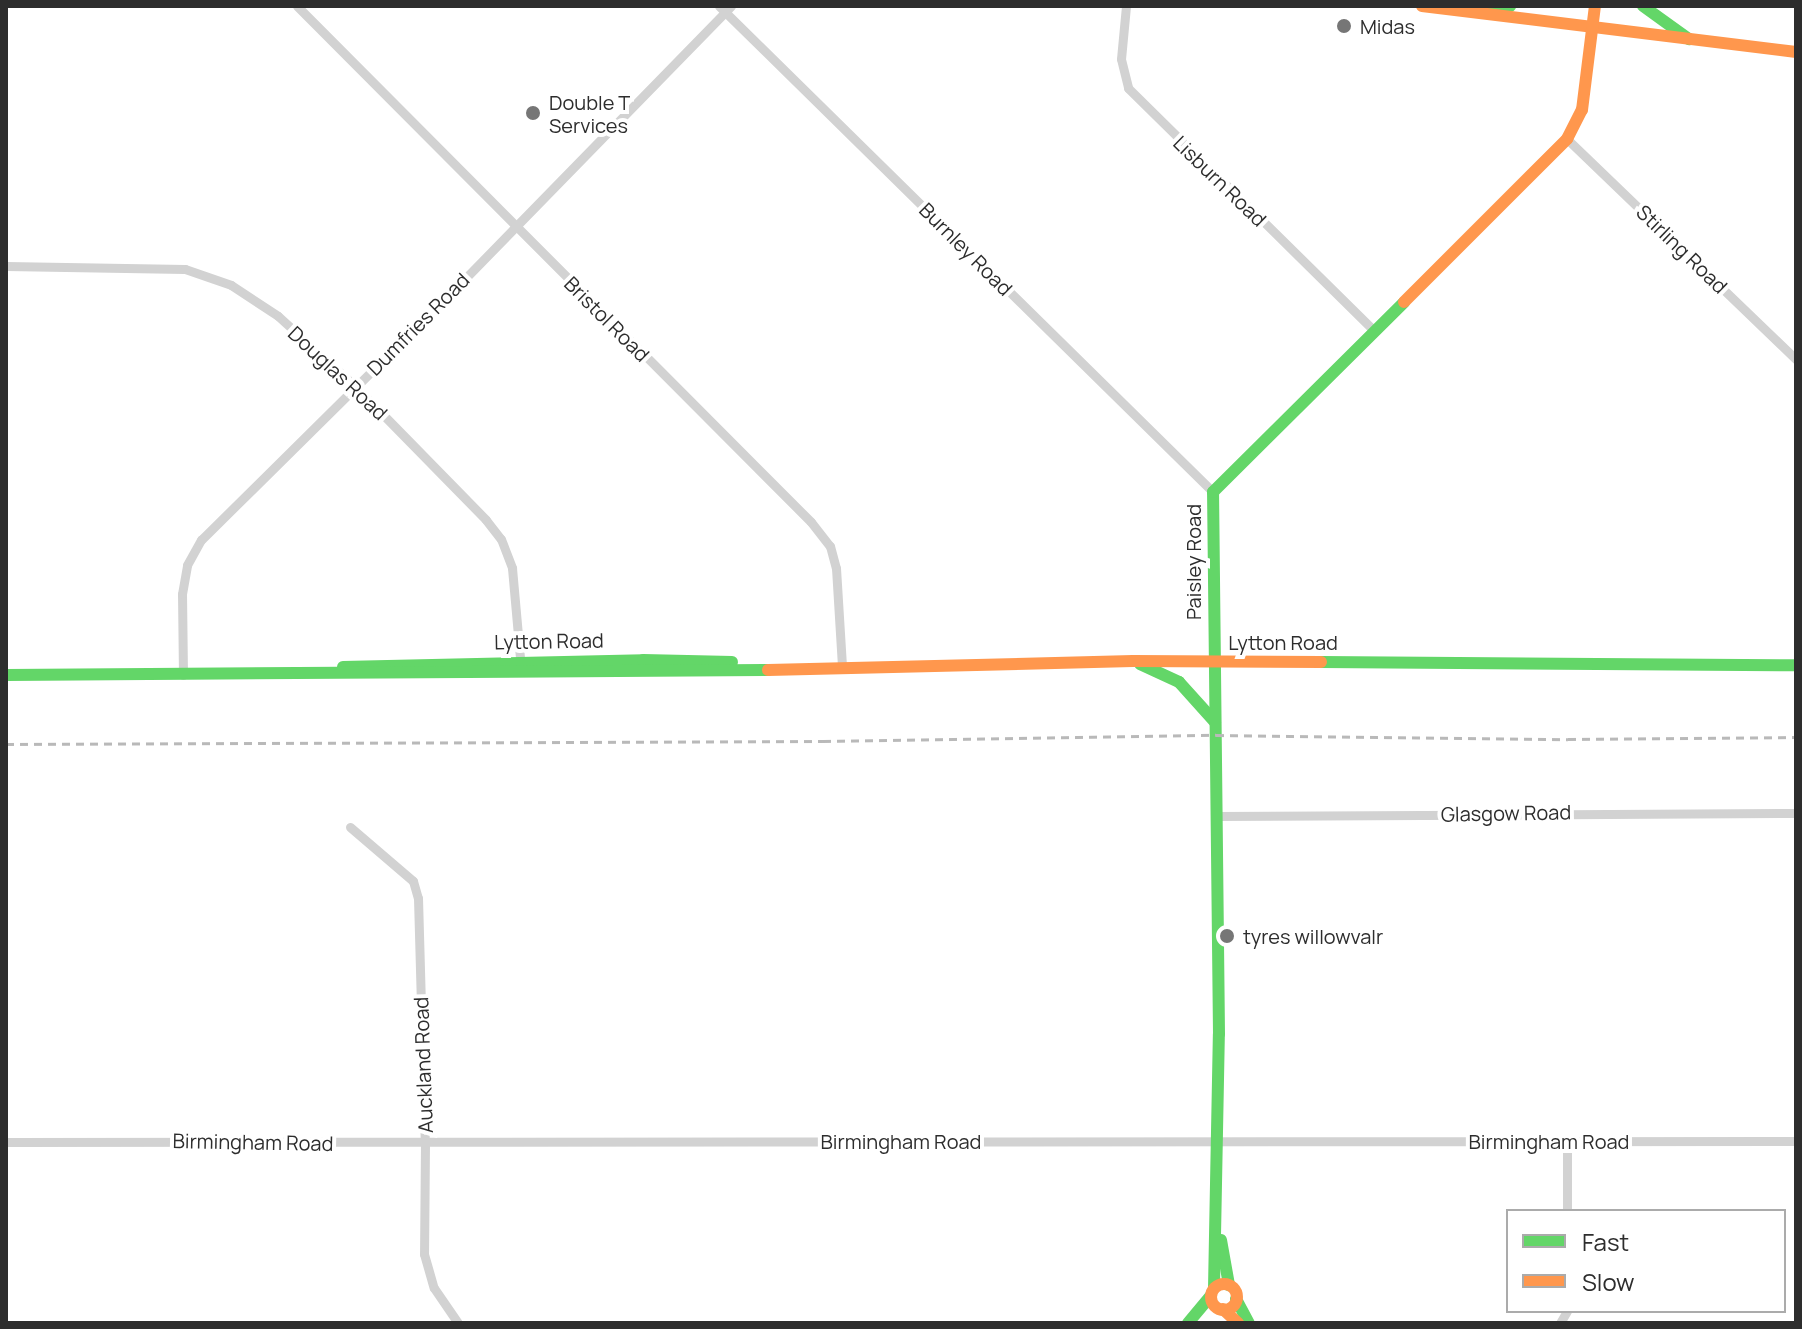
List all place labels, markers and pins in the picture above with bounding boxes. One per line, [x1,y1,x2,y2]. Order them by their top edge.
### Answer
place label: Midas [1360,14,1415,38]
marker: Midas [1335,17,1353,35]
place label: Double T Services [549,90,630,137]
marker: Double T Services [524,104,542,122]
place label: tyres willowvalr [1243,924,1383,948]
marker: tyres willowvalr [1218,927,1236,945]

